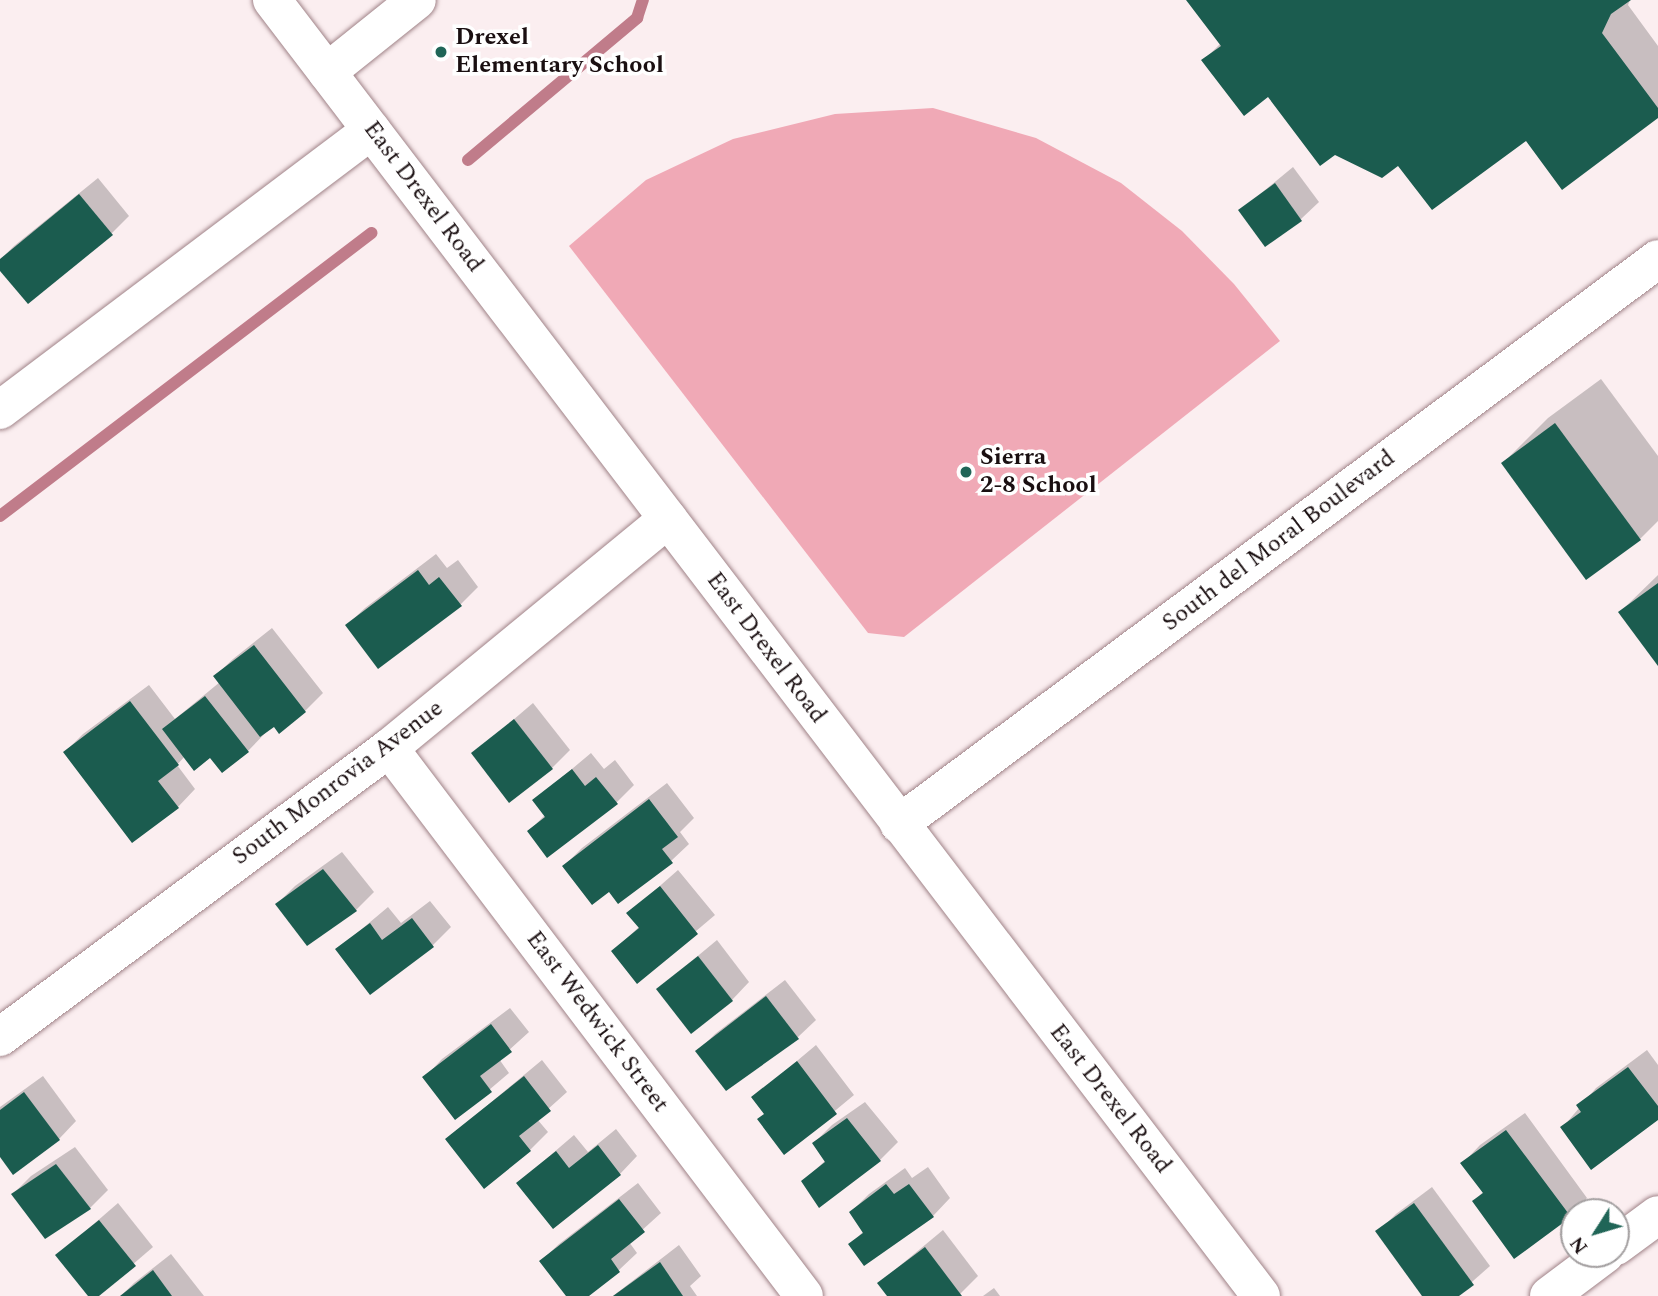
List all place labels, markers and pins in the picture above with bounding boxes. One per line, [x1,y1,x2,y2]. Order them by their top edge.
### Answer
place label: Drexel Elementary School [455,24,664,80]
marker: Drexel Elementary School [433,44,449,60]
place label: Sierra 2-8 School [980,444,1097,500]
marker: Sierra 2-8 School [958,464,974,480]

